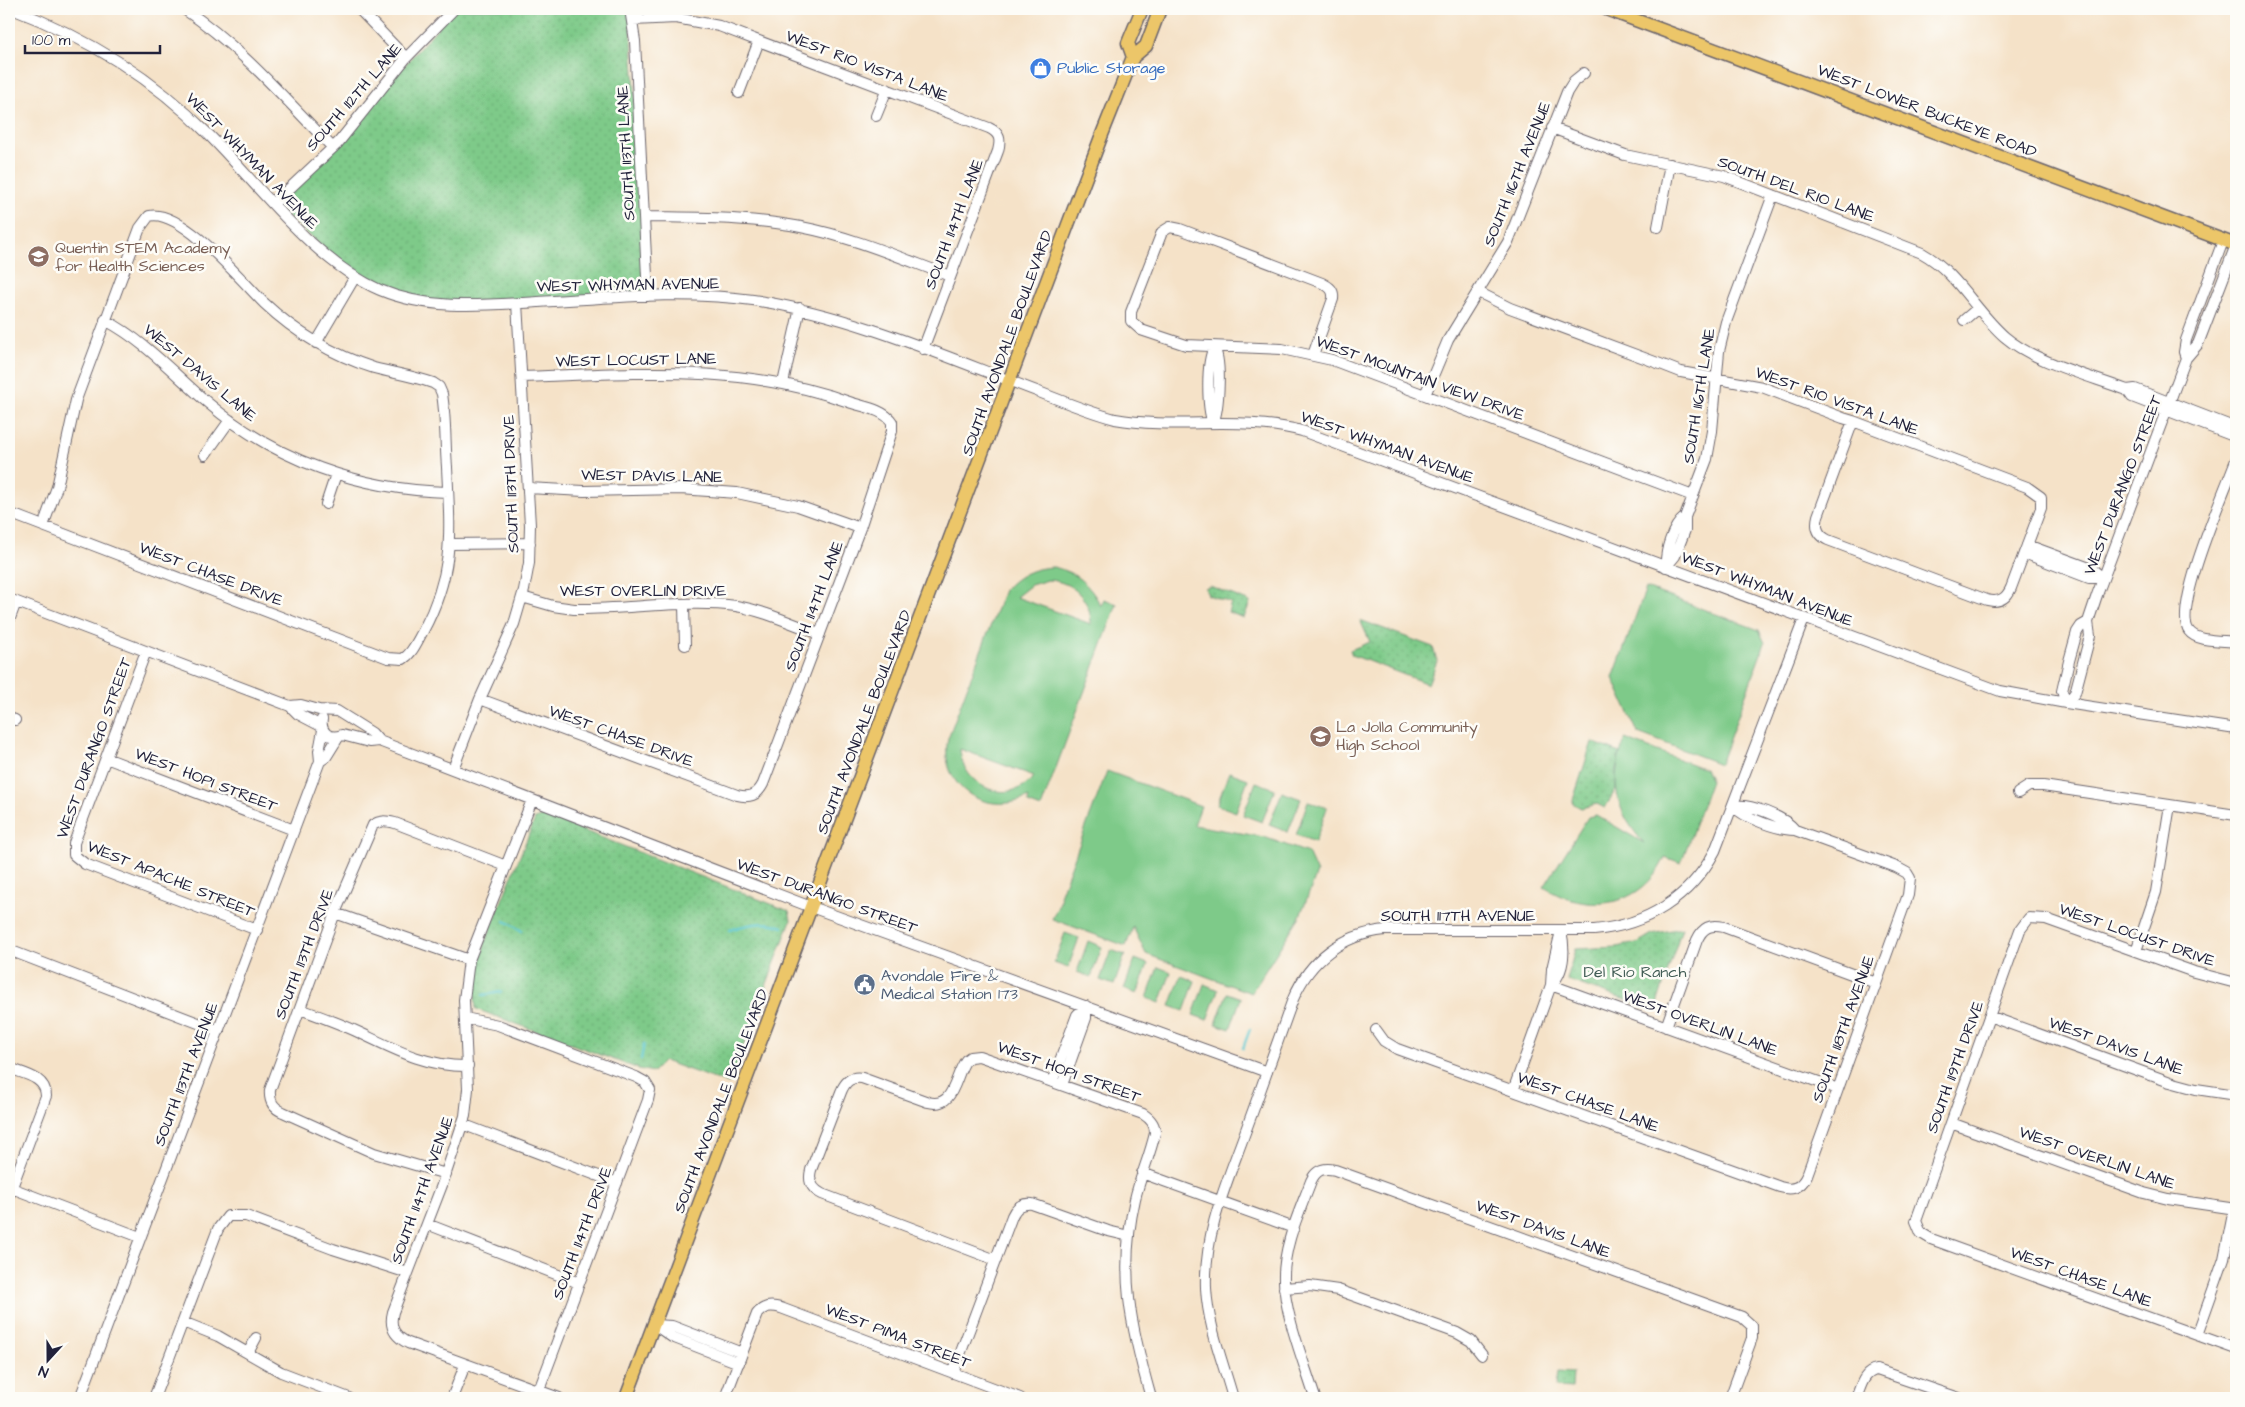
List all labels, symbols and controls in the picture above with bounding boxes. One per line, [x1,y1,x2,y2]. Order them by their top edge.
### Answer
scale bar [25,22,160,54]
street label: WEST RIO VISTA LANE [783,25,952,107]
text: 100 m [32,30,71,51]
street label: SOUTH 112TH LANE [301,38,407,156]
shop icon: Public Storage [1029,56,1053,80]
place label: Public Storage [1057,57,1166,80]
street label: WEST LOWER BUCKEYE ROAD [1814,59,2040,163]
street label: SOUTH 113TH LANE [611,84,641,221]
street label: WEST WHYMAN AVENUE [181,88,324,235]
street label: SOUTH 116TH AVENUE [1478,98,1556,250]
street label: SOUTH DEL RIO LANE [1715,150,1878,228]
street label: SOUTH 114TH LANE [919,155,989,292]
street label: SOUTH AVONDALE BOULEVARD [956,227,1058,459]
place label: Quentin STEM Academy for Health Sciences [55,237,231,277]
school or university icon: Quentin STEM Academy for Health Sciences [27,245,51,269]
street label: WEST WHYMAN AVENUE [537,272,720,298]
street label: WEST DAVIS LANE [139,319,262,427]
street label: SOUTH 116TH LANE [1677,326,1721,465]
street label: WEST MOUNTAIN VIEW DRIVE [1313,330,1528,426]
street label: WEST LOCUST LANE [555,348,717,372]
street label: WEST RIO VISTA LANE [1752,361,1922,441]
street label: WEST DURANGO STREET [2079,392,2168,578]
street label: WEST WHYMAN AVENUE [1297,405,1477,489]
street label: SOUTH 113TH DRIVE [498,414,524,553]
street label: WEST DAVIS LANE [581,464,724,488]
street label: WEST CHASE DRIVE [136,536,287,612]
street label: SOUTH 114TH LANE [779,537,849,674]
street label: WEST WHYMAN AVENUE [1678,546,1857,632]
street label: WEST OVERLIN DRIVE [560,580,727,602]
street label: SOUTH AVONDALE BOULEVARD [811,607,917,837]
street label: WEST DURANGO STREET [51,654,137,841]
street label: WEST CHASE DRIVE [546,700,697,773]
place label: La Jolla Community High School [1336,716,1478,757]
school or university icon: La Jolla Community High School [1308,724,1332,748]
street label: WEST HOPI STREET [131,743,281,817]
street label: WEST APACHE STREET [84,835,258,923]
street label: WEST DURANGO STREET [734,853,921,939]
street label: SOUTH 113TH DRIVE [269,885,339,1022]
street label: WEST LOCUST DRIVE [2056,898,2218,972]
street label: SOUTH 117TH AVENUE [1381,905,1536,927]
street label: SOUTH 118TH AVENUE [1806,952,1880,1106]
park label: Del Rio Ranch [1584,961,1686,983]
place label: Avondale Fire & Medical Station 173 [881,965,1018,1005]
public building icon: Avondale Fire & Medical Station 173 [853,973,877,997]
street label: WEST OVERLIN LANE [1619,985,1781,1061]
street label: SOUTH AVONDALE BOULEVARD [668,986,774,1216]
street label: SOUTH 119TH DRIVE [1921,997,1989,1136]
street label: SOUTH 113TH AVENUE [148,998,224,1149]
street label: WEST DAVIS LANE [2046,1011,2187,1081]
street label: WEST HOPI STREET [994,1036,1144,1108]
street label: WEST CHASE LANE [1514,1066,1662,1138]
street label: SOUTH 114TH AVENUE [385,1113,459,1267]
street label: WEST OVERLIN LANE [2016,1121,2178,1195]
street label: SOUTH 114TH DRIVE [547,1163,618,1303]
street label: WEST DAVIS LANE [1473,1194,1614,1264]
street label: WEST CHASE LANE [2007,1241,2155,1313]
street label: WEST PIMA STREET [822,1298,974,1374]
north arrow [22,1334,72,1384]
text: N [36,1360,51,1382]

